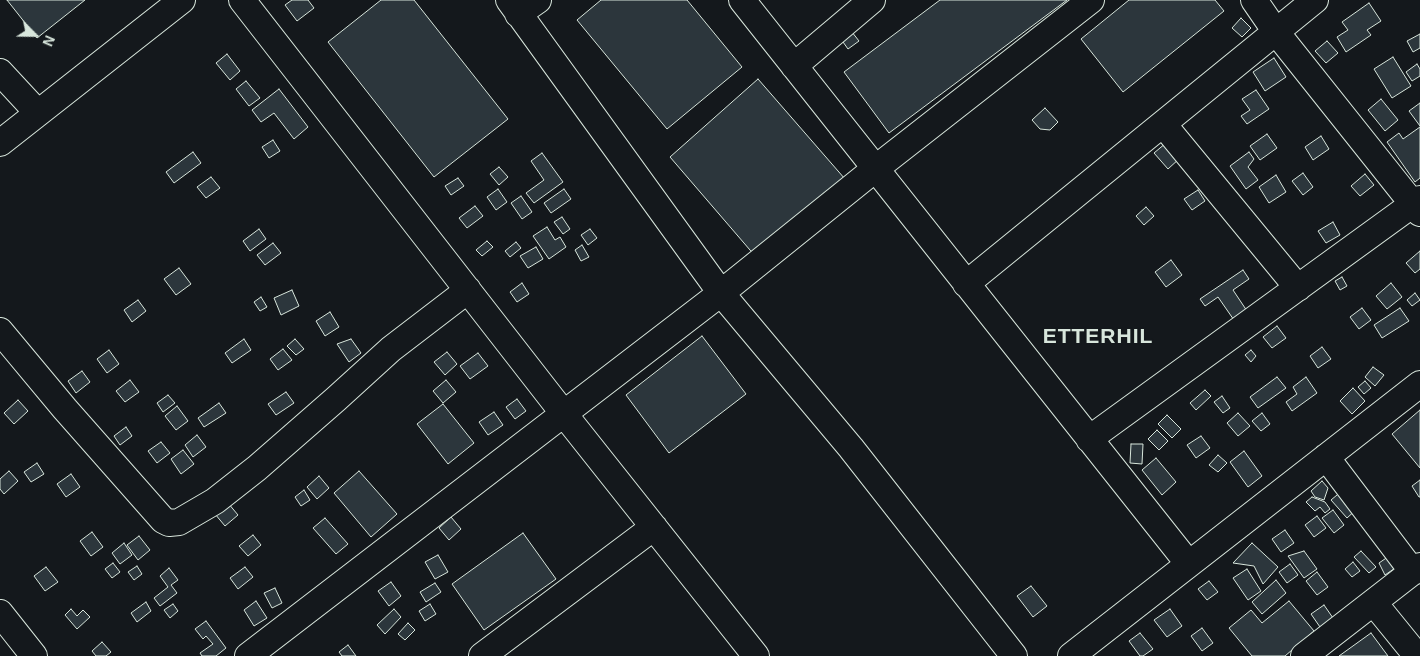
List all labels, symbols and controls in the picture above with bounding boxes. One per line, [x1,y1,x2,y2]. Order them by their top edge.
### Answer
north arrow [10,10,60,60]
text: N [39,33,58,49]
district label: ETTERHIL [1042,324,1154,350]

